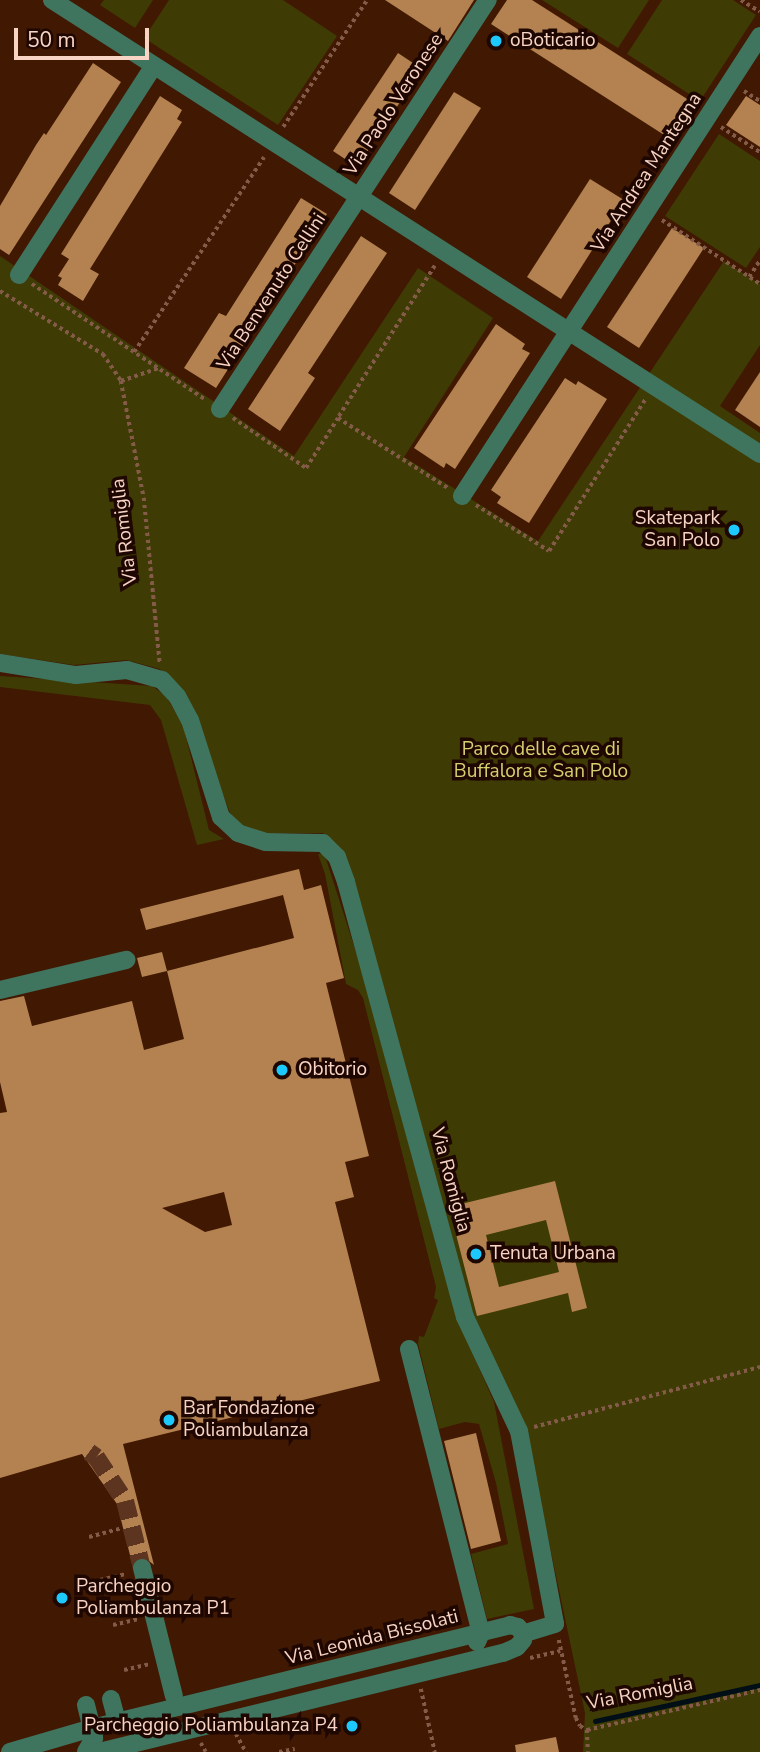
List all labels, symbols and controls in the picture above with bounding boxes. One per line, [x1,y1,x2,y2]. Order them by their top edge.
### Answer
scale bar [18,14,152,58]
text: 50 m [27,26,76,54]
street label: Via Paolo Veronese [339,30,449,180]
place label: oBoticario [510,30,595,52]
marker: oBoticario [488,33,504,49]
street label: Via Andrea Mantegna [587,89,707,257]
street label: Via Benvenuto Cellini [213,209,331,375]
street label: Via Romiglia [107,477,143,587]
place label: Skatepark San Polo [635,508,720,552]
marker: Skatepark San Polo [726,522,742,538]
park label: Parco delle cave di Buffalora e San Polo [454,739,628,783]
place label: Obitorio [298,1059,367,1081]
marker: Obitorio [272,1060,292,1080]
street label: Via Romiglia [425,1125,475,1235]
place label: Tenuta Urbana [490,1243,616,1265]
marker: Tenuta Urbana [468,1246,484,1262]
place label: Bar Fondazione Poliambulanza [183,1398,315,1442]
marker: Bar Fondazione Poliambulanza [161,1412,177,1428]
place label: Parcheggio Poliambulanza P1 [76,1576,230,1620]
marker: Parcheggio Poliambulanza P1 [54,1590,70,1606]
street label: Via Leonida Bissolati [283,1605,461,1671]
street label: Via Romiglia [585,1673,695,1715]
place label: Parcheggio Poliambulanza P4 [84,1715,338,1737]
marker: Parcheggio Poliambulanza P4 [344,1718,360,1734]

